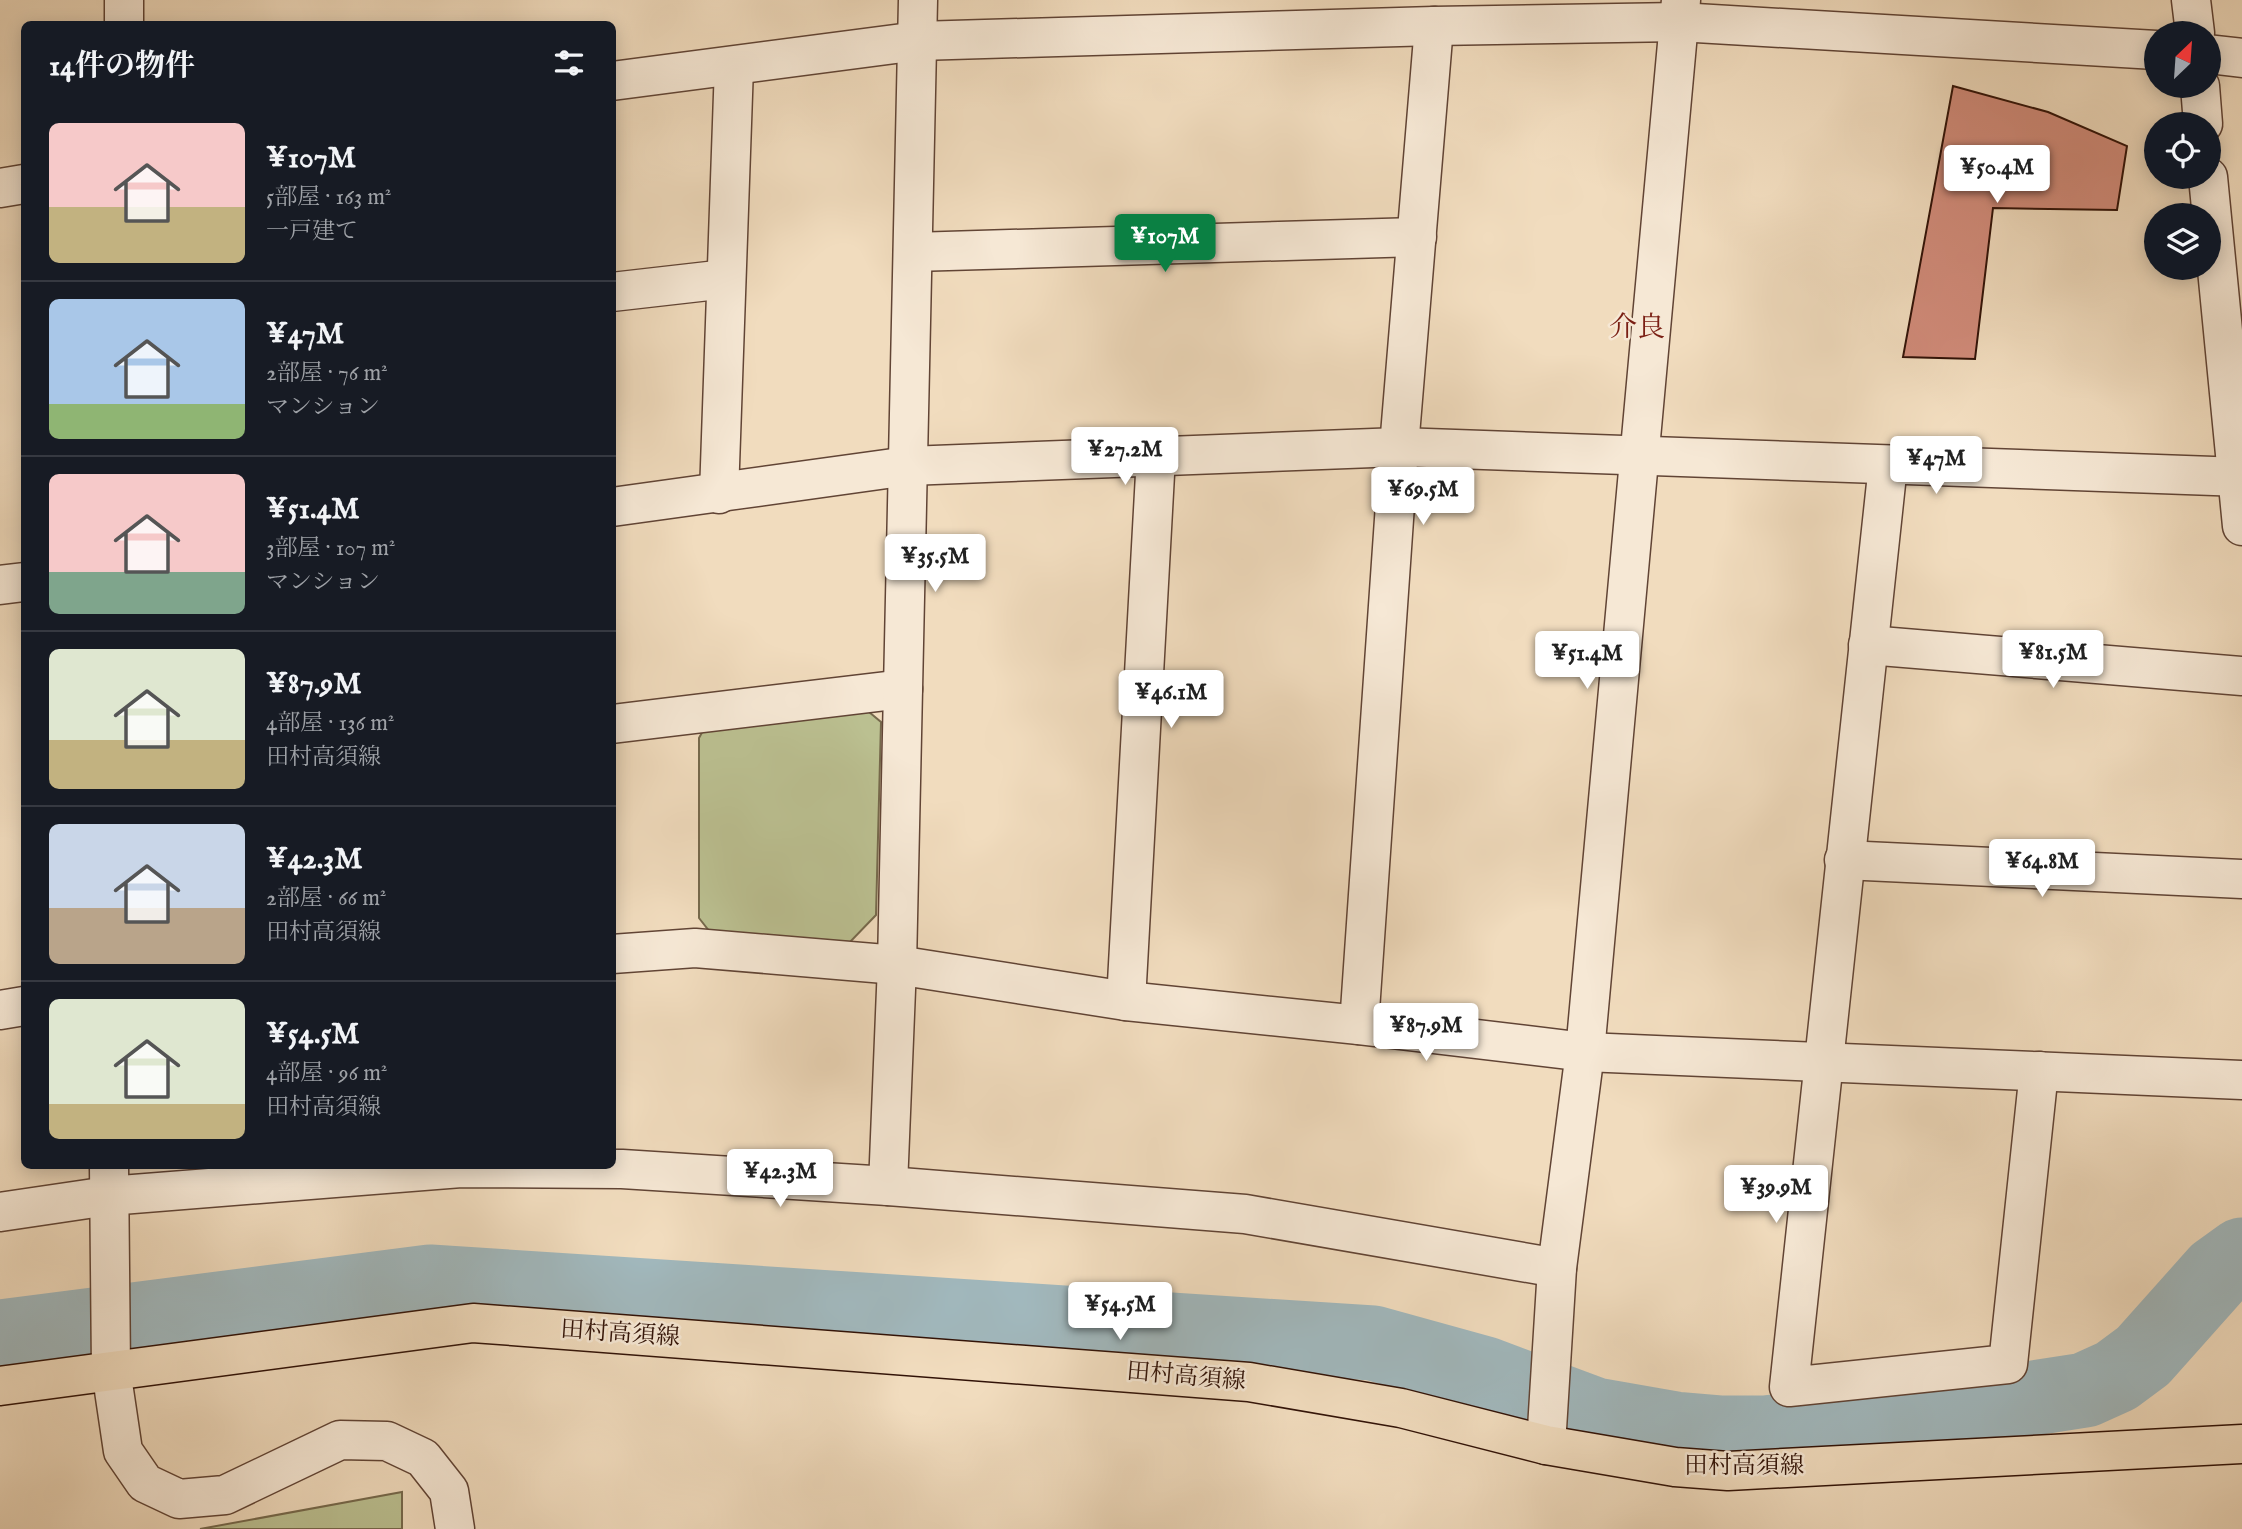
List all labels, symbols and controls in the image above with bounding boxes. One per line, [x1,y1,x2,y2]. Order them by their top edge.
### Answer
north arrow [2144,21,2221,98]
map controls [2144,21,2221,280]
icon: filters [550,44,588,82]
text: 14件の物件 [49,48,195,86]
button: locate [2144,112,2221,189]
text: ¥107M [266,140,356,178]
pin: ¥50.4M [1940,146,2054,205]
icon: home [105,151,189,235]
text: ¥50.4M [1960,153,2034,182]
text: 5部屋 · 163 m² [266,183,392,212]
button: layers [2144,203,2221,280]
pin: ¥107M [1116,215,1214,274]
text: 一戸建て [266,217,358,246]
text: ¥107M [1131,222,1199,251]
district label: 介良 [1609,311,1665,346]
text: ¥47M [266,316,344,354]
icon: home [105,327,189,411]
text: 2部屋 · 76 m² [266,359,388,388]
text: マンション [266,393,380,422]
pin: ¥27.2M [1068,428,1182,487]
text: ¥27.2M [1087,435,1163,464]
pin: ¥47M [1895,436,1977,496]
text: ¥47M [1906,444,1966,473]
pin: ¥69.5M [1366,468,1480,527]
text: ¥69.5M [1387,475,1459,504]
text: ¥51.4M [266,491,360,529]
icon: home [105,502,189,586]
text: 3部屋 · 107 m² [266,534,395,563]
pin: ¥35.5M [878,534,992,594]
text: ¥35.5M [901,542,969,571]
text: マンション [266,568,380,597]
pin: ¥81.5M [1996,630,2110,690]
pin: ¥51.4M [1530,632,1644,691]
text: ¥81.5M [2018,638,2088,667]
text: ¥51.4M [1551,639,1623,668]
text: ¥87.9M [266,666,361,704]
pin: ¥46.1M [1114,670,1228,730]
icon: home [105,677,189,761]
text: ¥46.1M [1135,678,1207,707]
text: 4部屋 · 136 m² [266,709,394,738]
text: 田村高須線 [266,743,381,772]
pin: ¥64.8M [1985,839,2099,899]
text: ¥42.3M [266,841,363,879]
text: ¥64.8M [2005,847,2079,876]
icon: home [105,852,189,936]
text: 2部屋 · 66 m² [266,884,387,913]
text: 田村高須線 [266,918,381,947]
pin: ¥87.9M [1369,1004,1483,1063]
text: ¥87.9M [1389,1011,1463,1040]
text: ¥54.5M [266,1016,360,1054]
icon: home [105,1027,189,1111]
text: 4部屋 · 96 m² [266,1059,387,1088]
text: 田村高須線 [266,1093,381,1122]
pin: ¥42.3M [723,1150,837,1209]
text: ¥42.3M [743,1157,817,1186]
pin: ¥39.9M [1719,1166,1833,1225]
text: ¥39.9M [1740,1173,1812,1202]
pin: ¥54.5M [1063,1282,1177,1342]
text: ¥54.5M [1084,1290,1156,1319]
street label: 田村高須線 [559,1314,681,1354]
street label: 田村高須線 [1125,1356,1247,1398]
street label: 田村高須線 [1684,1451,1804,1482]

